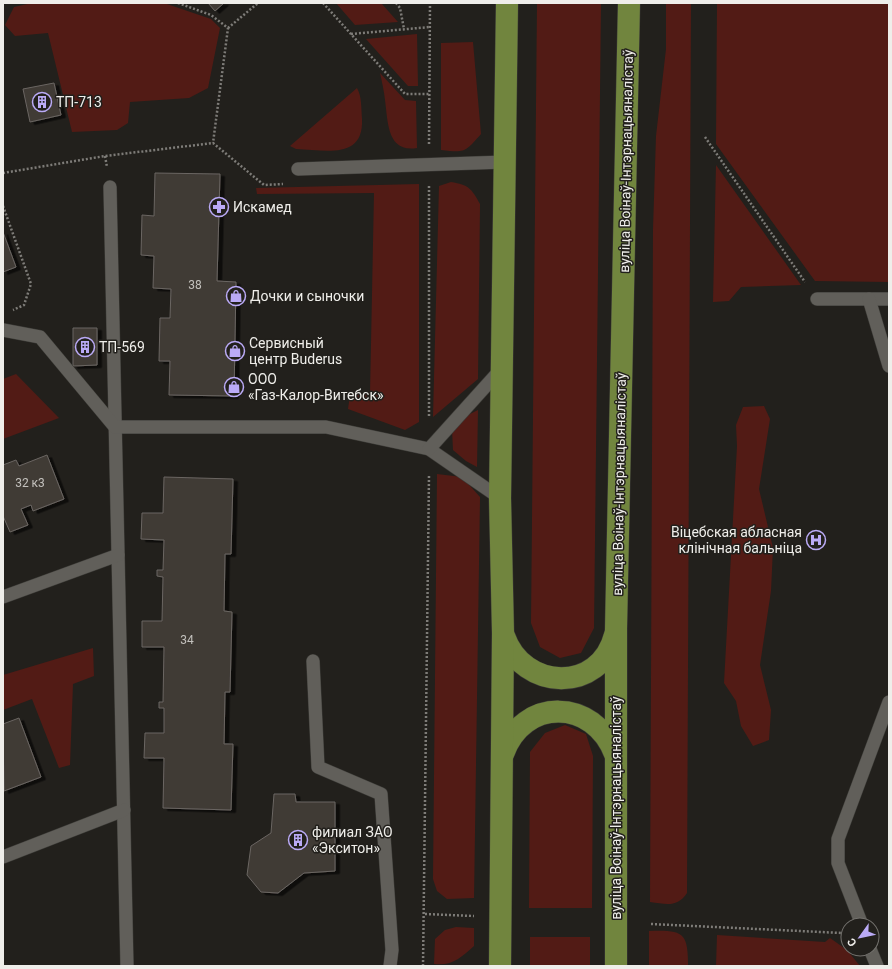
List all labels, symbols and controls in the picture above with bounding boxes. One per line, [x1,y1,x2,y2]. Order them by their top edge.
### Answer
street label: вуліца Воінаў-Інтэрнацыяналістаў [616,49,636,273]
building icon: ТП-713 [31,91,53,113]
place label: ТП-713 [56,94,102,110]
pharmacy icon: Искамед [208,196,230,218]
place label: Искамед [233,199,292,215]
house number: 38 [188,278,202,292]
shop icon: Дочки и сыночки [225,285,247,307]
place label: Дочки и сыночки [250,288,364,304]
place label: Сервисный центр Buderus [249,335,342,367]
building icon: ТП-569 [74,336,96,358]
place label: ТП-569 [99,339,145,355]
shop icon: Сервисный центр Buderus [224,340,246,362]
place label: ООО «Газ-Калор-Витебск» [248,371,384,403]
street label: вуліца Воінаў-Інтэрнацыяналістаў [609,372,629,596]
shop icon: ООО «Газ-Калор-Витебск» [223,376,245,398]
house number: 32 к3 [15,476,45,490]
place label: Віцебская абласная клінічная бальніца [671,524,802,556]
hospital icon: Віцебская абласная клінічная бальніца [805,529,827,551]
house number: 34 [180,633,194,647]
street label: вуліца Воінаў-Інтэрнацыяналістаў [608,696,624,920]
place label: филиал ЗАО «Экситон» [312,824,393,856]
building icon: филиал ЗАО «Экситон» [287,829,309,851]
north arrow [840,917,880,957]
text: С [845,936,859,949]

